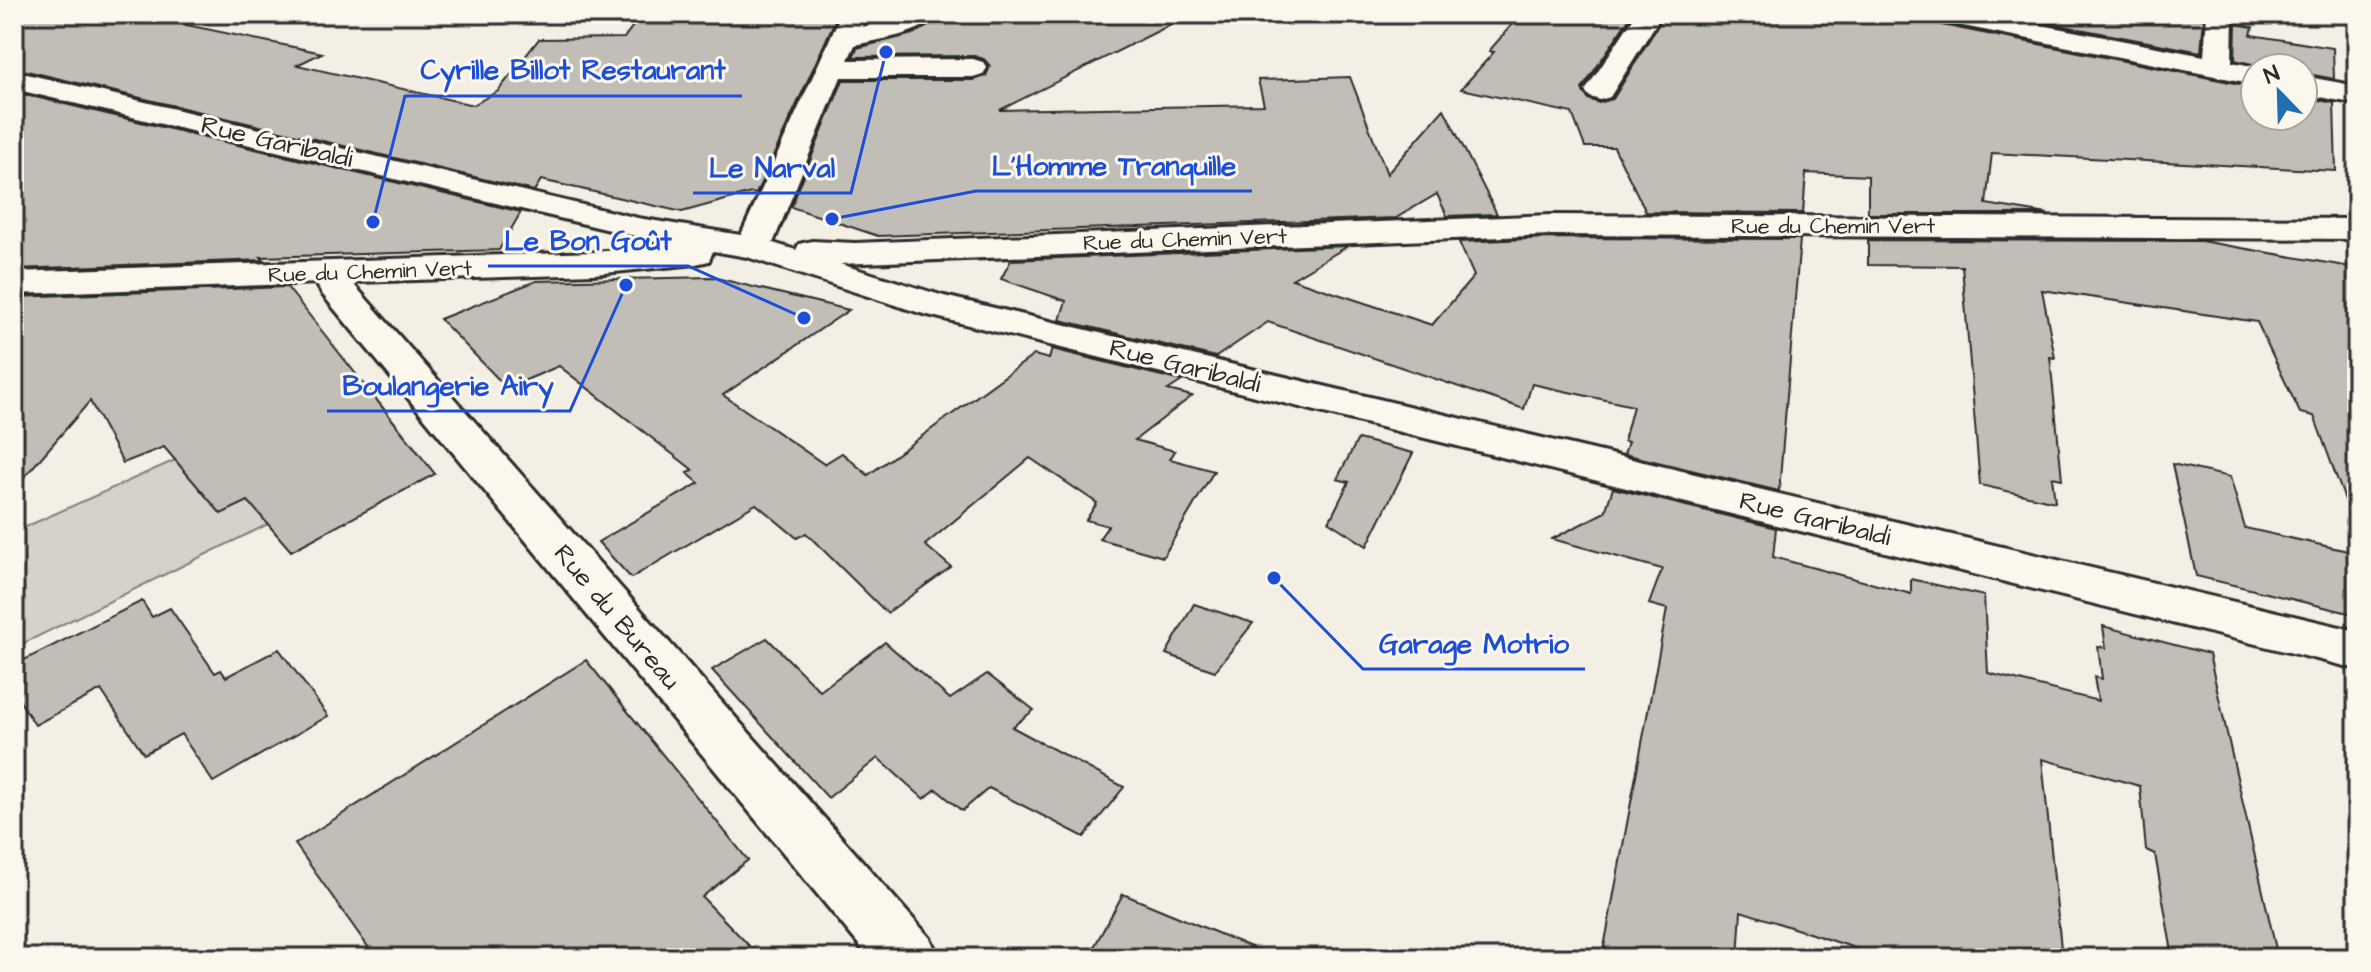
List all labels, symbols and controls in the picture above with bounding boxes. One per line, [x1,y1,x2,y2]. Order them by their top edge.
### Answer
callout: Cyrille Billot Restaurant [405,44,742,96]
text: Cyrille Billot Restaurant [420,51,726,93]
north arrow [2239,52,2319,132]
text: N [2259,58,2284,92]
street label: Rue Garibaldi [197,107,357,177]
callout: L'Homme Tranquille [976,139,1252,191]
callout: Le Narval [693,141,851,193]
text: L'Homme Tranquille [992,147,1236,186]
text: Le Narval [709,149,835,188]
street label: Rue du Chemin Vert [1731,211,1935,242]
callout: Le Bon Goût [488,214,688,266]
street label: Rue du Chemin Vert [1082,221,1288,259]
text: Le Bon Goût [504,222,672,261]
street label: Rue du Chemin Vert [267,253,473,291]
street label: Rue Garibaldi [1105,330,1265,402]
callout: Boulangerie Airy [327,359,570,411]
text: Boulangerie Airy [342,367,554,409]
street label: Rue Garibaldi [1735,483,1895,555]
street label: Rue du Bureau [545,537,689,697]
callout: Garage Motrio [1363,617,1585,669]
text: Garage Motrio [1379,625,1569,666]

